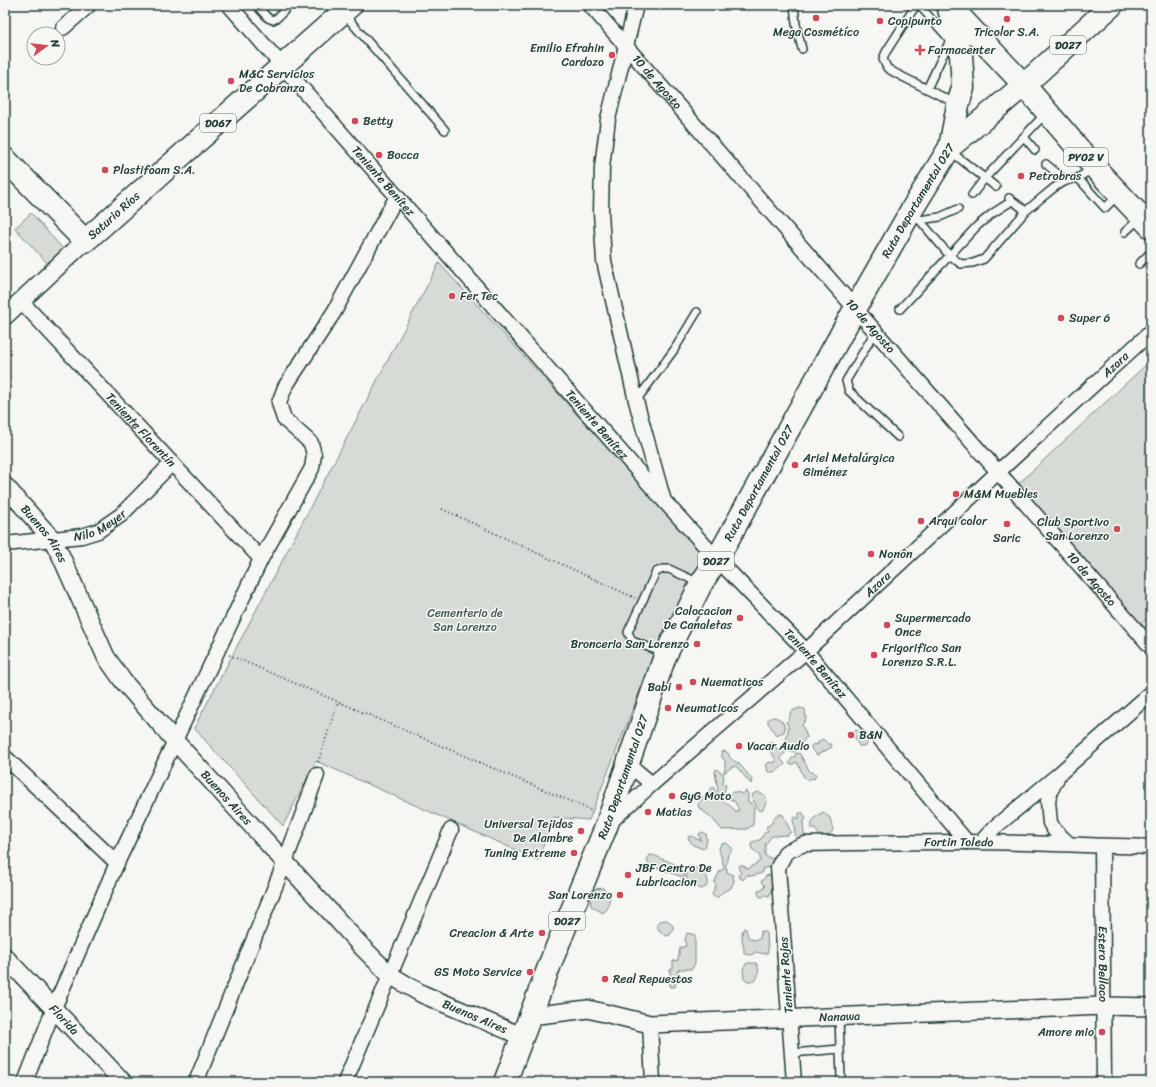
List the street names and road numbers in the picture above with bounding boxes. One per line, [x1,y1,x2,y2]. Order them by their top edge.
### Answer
road number: D027 [1050,36,1086,54]
street label: 10 de Agosto [627,49,688,115]
road number: D067 [200,114,236,132]
street label: Ruta Departamental 027 [875,138,961,263]
street label: Teniente Benítez [346,140,421,222]
road number: PY02 V [1064,148,1108,166]
street label: Saturio Ríos [82,185,146,245]
street label: 10 de Agosto [840,293,901,359]
street label: Azara [1096,345,1135,384]
street label: Teniente Benítez [560,384,635,465]
street label: Teniente Florentín [100,387,182,473]
street label: Ruta Departamental 027 [718,420,801,546]
street label: Buenos Aires [15,499,74,567]
street label: Nilo Meyer [73,503,133,548]
street label: 10 de Agosto [1061,546,1122,612]
road number: D027 [698,552,734,570]
street label: Azara [858,565,897,603]
street label: Teniente Benítez [778,623,853,704]
street label: Ruta Departamental 027 [591,711,655,843]
street label: Buenos Aires [195,765,258,831]
street label: Fortin Toledo [924,831,994,853]
road number: D027 [549,912,585,930]
street label: Estero Bellaco [1092,926,1114,1002]
street label: Teniente Rojas [772,935,800,1014]
street label: Buenos Aires [439,993,511,1040]
street label: Florida [43,999,85,1040]
street label: Nanawa [819,1005,861,1028]

